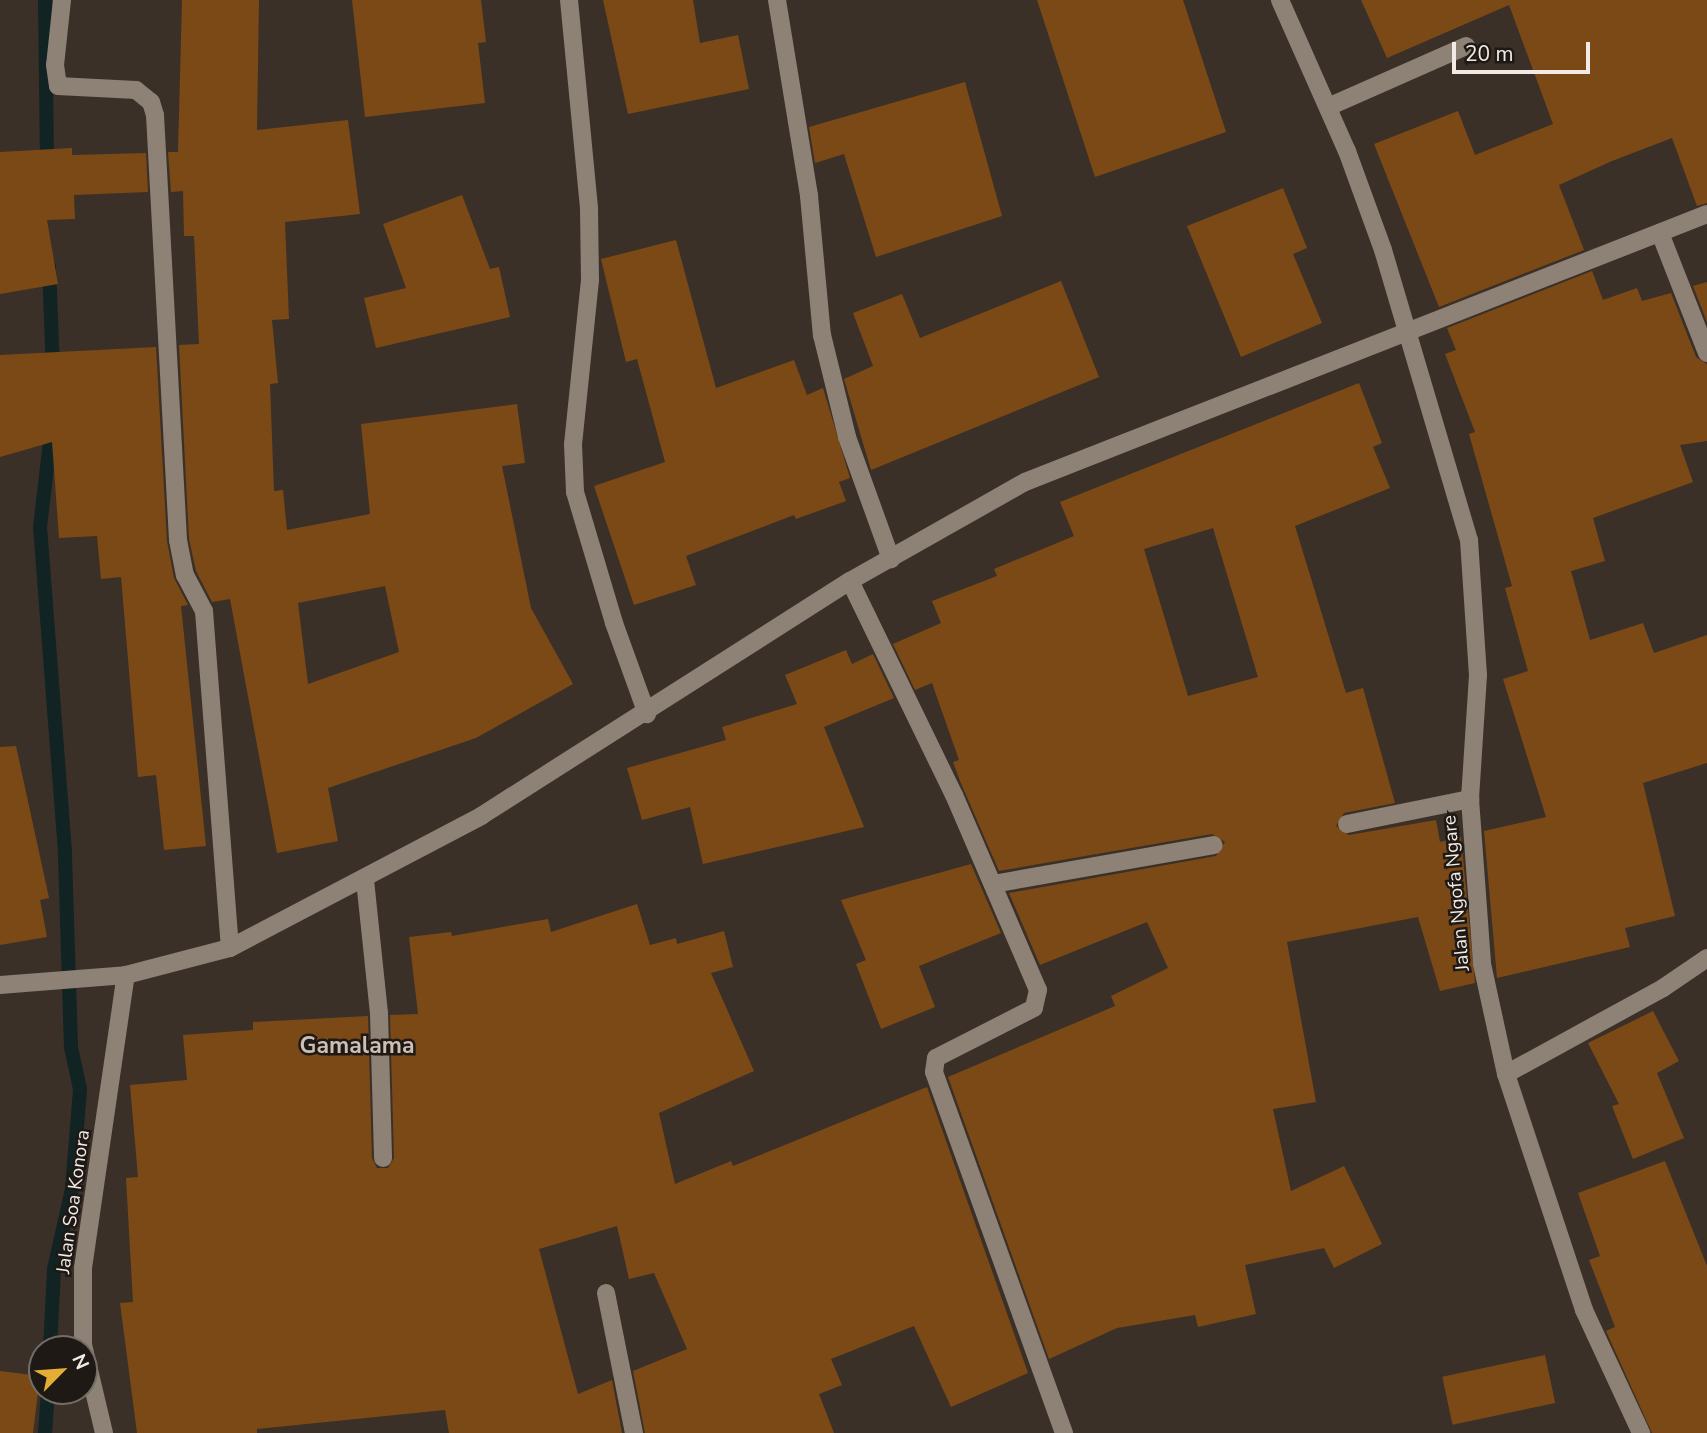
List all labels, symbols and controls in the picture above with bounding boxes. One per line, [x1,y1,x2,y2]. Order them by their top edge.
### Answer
scale bar [1455,28,1593,72]
text: 20 m [1465,40,1514,68]
street label: Jalan Ngofa Ngare [1439,814,1475,972]
district label: Gamalama [300,1032,414,1060]
street label: Jalan Soa Konora [53,1129,95,1275]
north arrow [28,1335,98,1405]
text: N [65,1350,95,1374]

